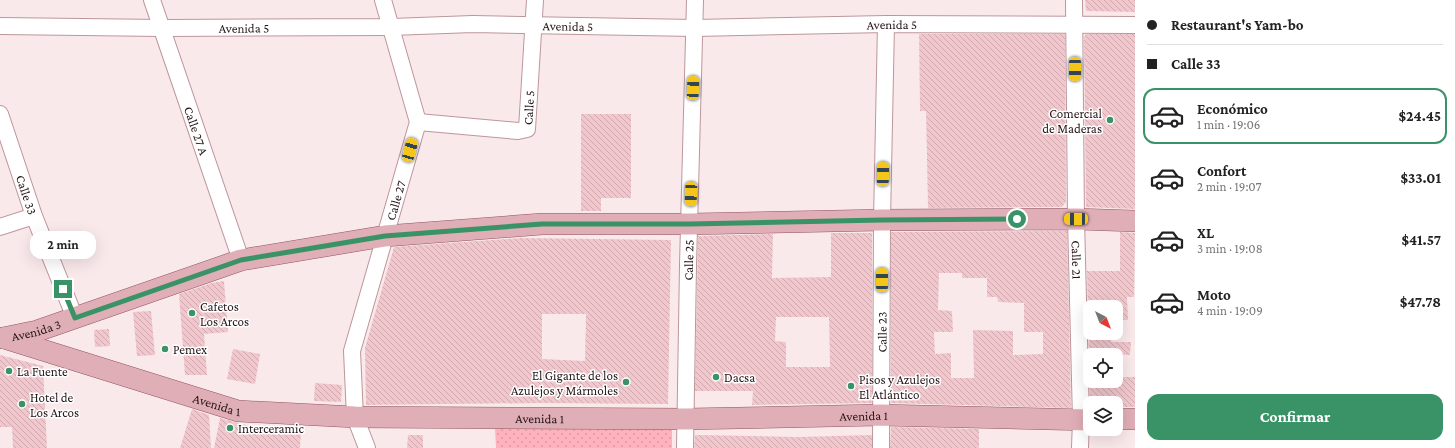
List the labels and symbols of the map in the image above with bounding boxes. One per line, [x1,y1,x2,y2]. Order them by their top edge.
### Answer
street label: Avenida 5 [866,16,917,32]
street label: Avenida 5 [543,18,593,34]
street label: Avenida 5 [219,20,269,35]
car [1069,57,1081,81]
car [687,76,699,100]
street label: Calle 5 [520,90,537,125]
street label: Calle 27 A [181,104,212,157]
place label: Comercial de Maderas [1042,106,1103,136]
marker: Comercial de Maderas [1105,115,1115,125]
car [401,137,419,163]
car [877,162,889,186]
street label: Calle 33 [13,173,40,216]
street label: Calle 27 [383,179,408,222]
car [685,182,697,206]
route start [1008,210,1026,228]
car [1064,213,1088,225]
callout: 2 min [30,231,96,259]
street label: Calle 25 [680,239,696,281]
street label: Calle 21 [1069,240,1085,280]
car [876,268,888,292]
route end [54,280,72,298]
place label: Cafetos Los Arcos [200,299,249,329]
north arrow [1083,300,1123,340]
marker: Cafetos Los Arcos [187,308,197,318]
street label: Calle 23 [874,311,889,353]
street label: Avenida 3 [10,316,63,344]
place label: Pemex [173,342,207,357]
marker: Pemex [160,344,170,354]
place label: La Fuente [17,364,68,379]
marker: La Fuente [4,366,14,376]
place label: El Gigante de los Azulejos y Mármoles [511,368,618,399]
place label: Dacsa [724,370,755,385]
marker: Dacsa [711,372,721,382]
place label: Pisos y Azulejos El Atlántico [859,372,940,402]
marker: El Gigante de los Azulejos y Mármoles [621,377,631,387]
marker: Pisos y Azulejos El Atlántico [846,381,856,391]
place label: Hotel de Los Arcos [30,390,79,420]
street label: Avenida 1 [191,390,241,419]
marker: Hotel de Los Arcos [17,399,27,409]
street label: Avenida 1 [839,407,888,423]
street label: Avenida 1 [515,410,564,426]
place label: Interceramic [238,421,304,436]
marker: Interceramic [225,423,235,433]

